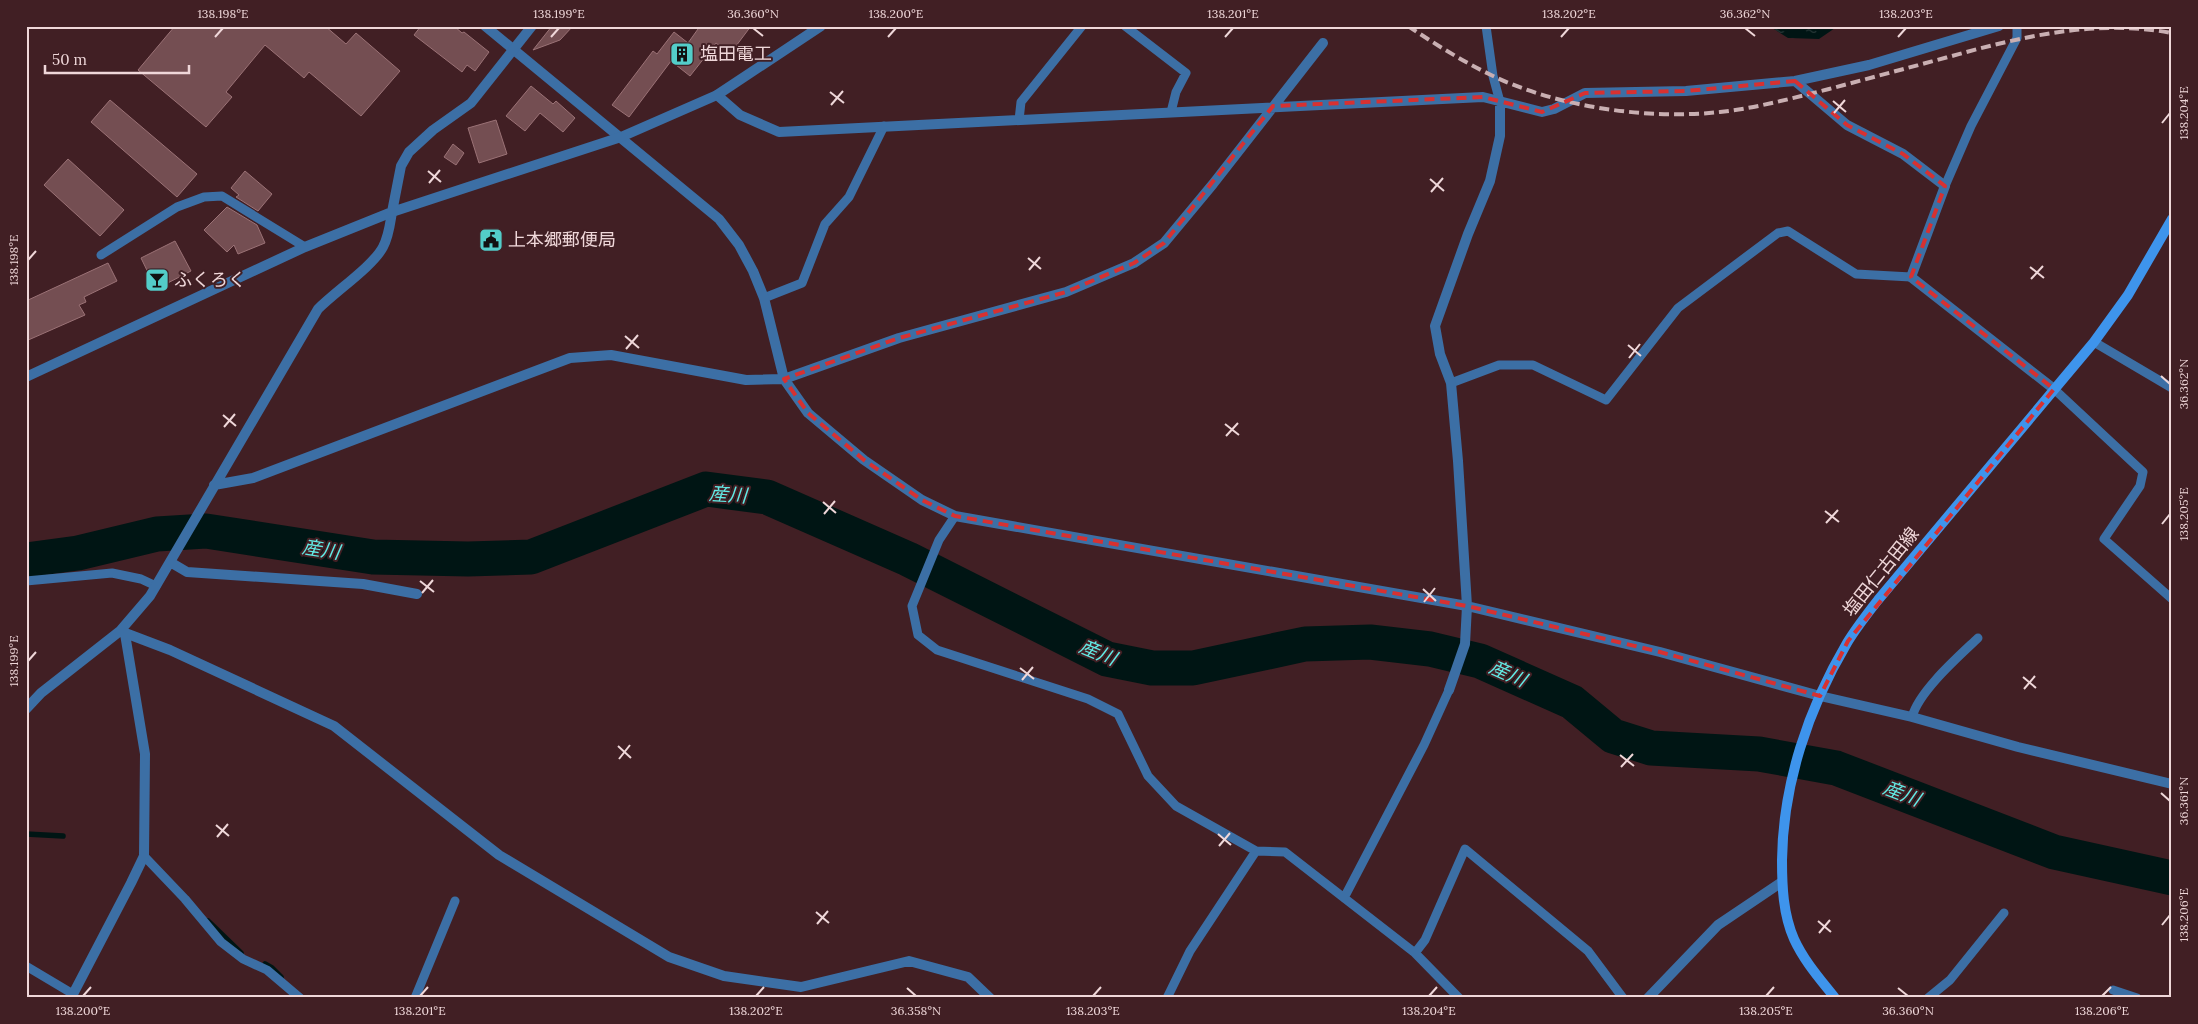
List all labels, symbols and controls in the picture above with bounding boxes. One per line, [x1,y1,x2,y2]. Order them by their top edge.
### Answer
text: 138.198°E [197,6,249,21]
text: 138.199°E [533,6,585,21]
text: 36.360°N [727,6,779,21]
text: 138.200°E [869,6,923,21]
text: 138.201°E [1207,6,1259,21]
text: 138.202°E [1542,6,1596,21]
text: 36.362°N [1720,6,1770,21]
text: 138.203°E [1879,6,1933,21]
building icon: 塩田電工 [669,41,695,67]
scale bar [45,42,189,74]
place label: 塩田電工 [700,42,772,65]
text: 50 m [52,50,87,69]
text: 138.204°E [2176,86,2191,140]
public building icon: 上本郷郵便局 [478,227,504,253]
place label: 上本郷郵便局 [508,228,616,251]
text: 138.198°E [6,234,21,286]
bar icon: ふくろく [144,267,170,293]
place label: ふくろく [174,268,246,291]
text: 36.362°N [2176,359,2191,409]
water label: 産川 [708,481,750,507]
text: 138.205°E [2176,487,2191,541]
street label: 塩田仁古田線 [1838,522,1924,621]
water label: 産川 [300,534,344,564]
water label: 産川 [1076,634,1122,671]
text: 138.199°E [6,635,21,687]
water label: 産川 [1486,654,1532,693]
water label: 産川 [1880,775,1926,812]
text: 36.361°N [2176,777,2191,825]
text: 138.206°E [2176,888,2191,942]
text: 138.200°E [56,1003,110,1018]
text: 138.201°E [394,1003,446,1018]
text: 138.202°E [729,1003,783,1018]
text: 36.358°N [891,1003,941,1018]
text: 138.203°E [1066,1003,1120,1018]
text: 138.204°E [1402,1003,1456,1018]
text: 138.205°E [1739,1003,1793,1018]
text: 36.360°N [1882,1003,1934,1018]
text: 138.206°E [2075,1003,2129,1018]

